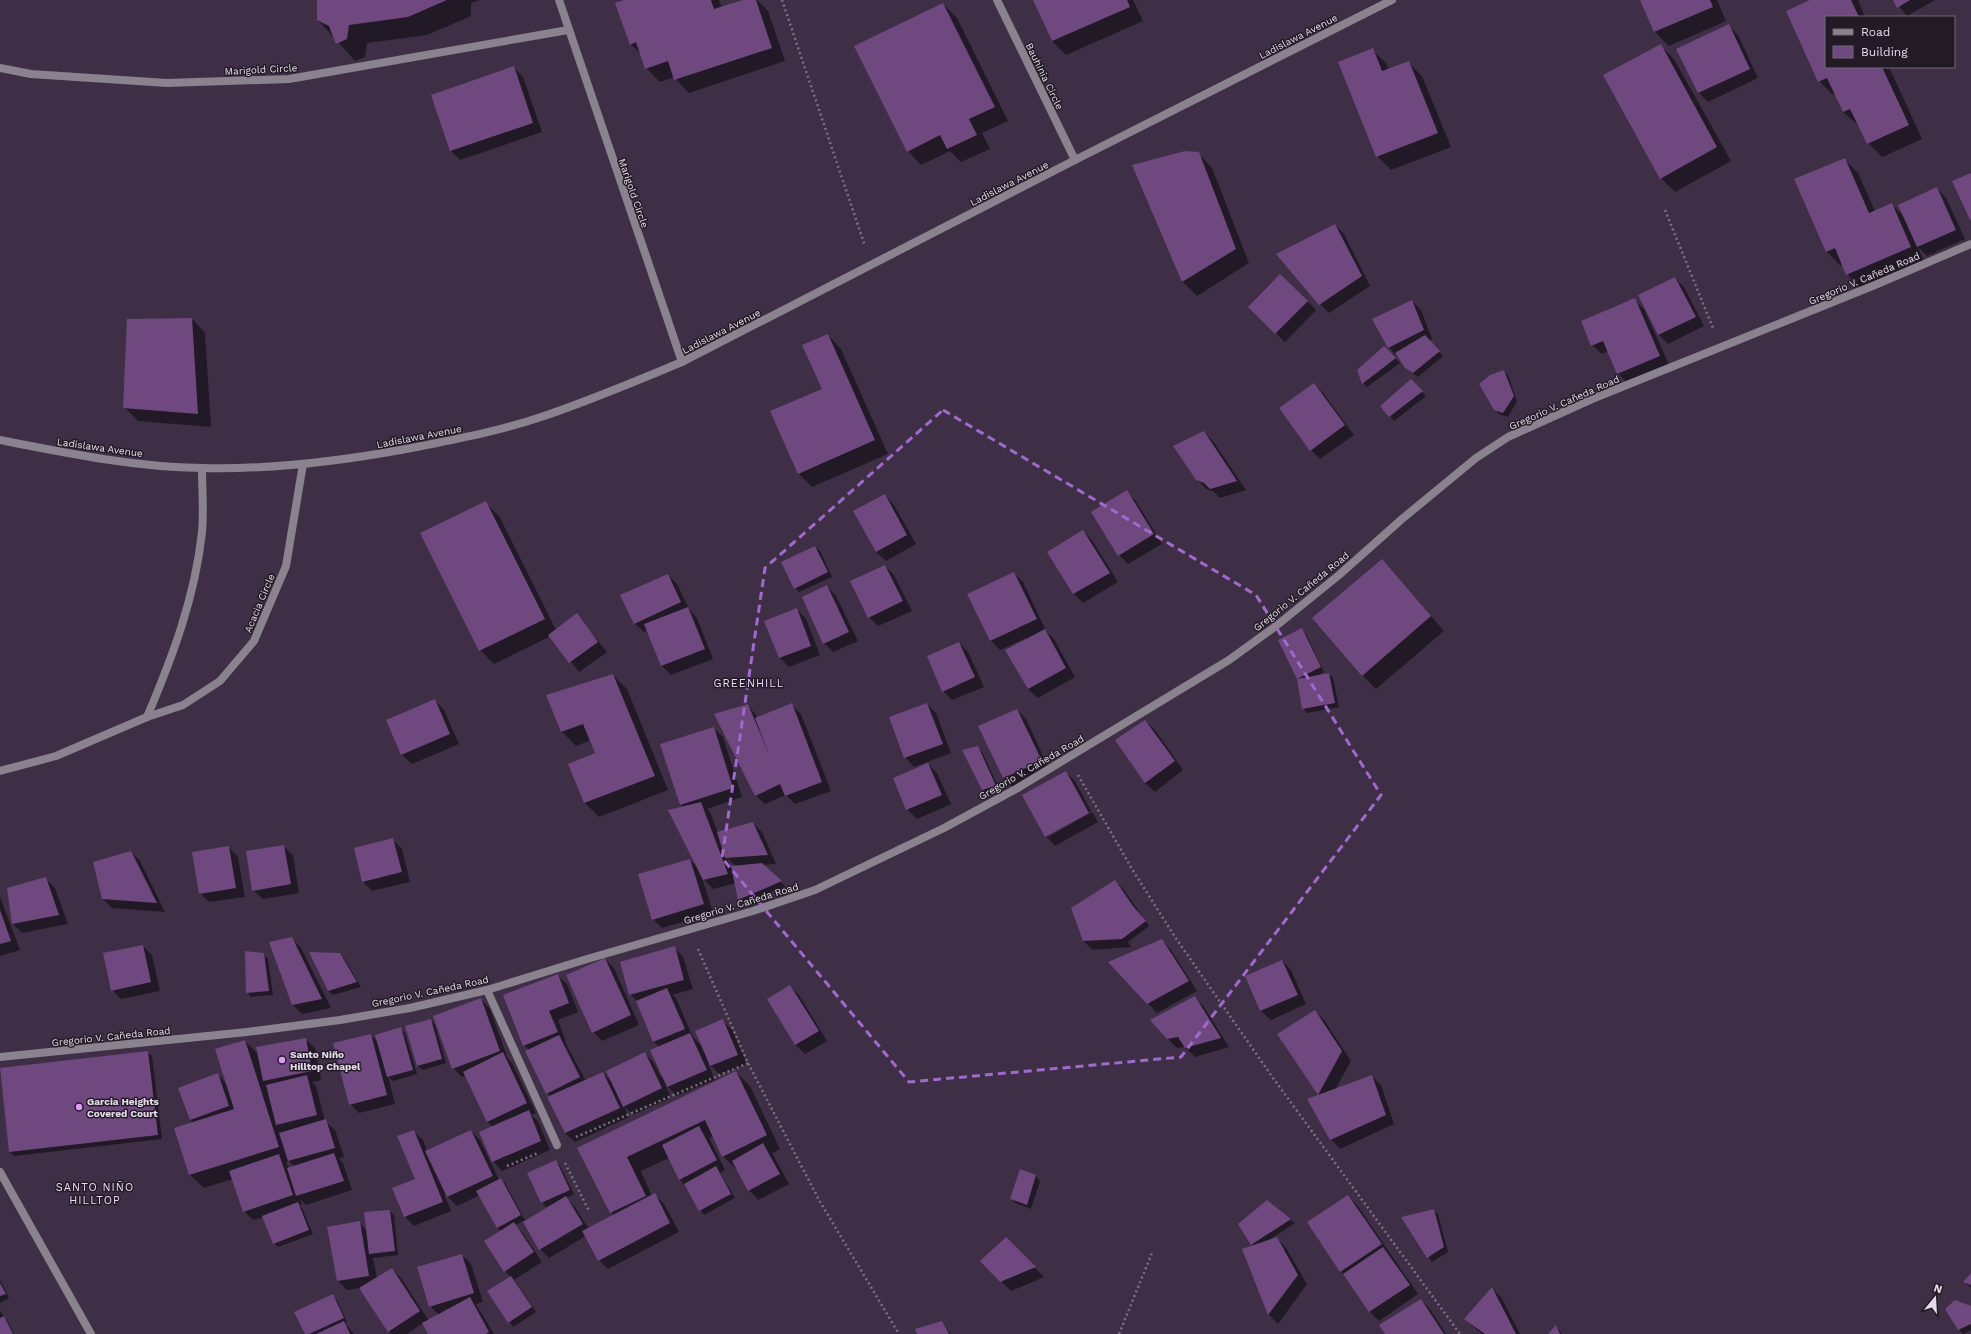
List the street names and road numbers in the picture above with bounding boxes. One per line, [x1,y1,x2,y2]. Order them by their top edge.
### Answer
street label: Ladislawa Avenue [1257,12,1339,61]
street label: Bauhinia Circle [1024,41,1066,112]
street label: Marigold Circle [224,62,298,77]
street label: Marigold Circle [616,157,651,230]
street label: Ladislawa Avenue [968,159,1050,208]
street label: Gregorio V. Cañeda Road [1807,250,1921,307]
street label: Ladislawa Avenue [680,307,762,356]
street label: Gregorio V. Cañeda Road [1507,373,1621,432]
street label: Ladislawa Avenue [376,423,463,450]
street label: Ladislawa Avenue [56,436,144,459]
street label: Gregorio V. Cañeda Road [1251,550,1351,633]
street label: Acacia Circle [242,572,277,634]
street label: Gregorio V. Cañeda Road [977,733,1086,802]
street label: Gregorio V. Cañeda Road [682,881,800,926]
street label: Gregorio V. Cañeda Road [371,974,490,1009]
street label: Gregorio V. Cañeda Road [51,1025,171,1048]

